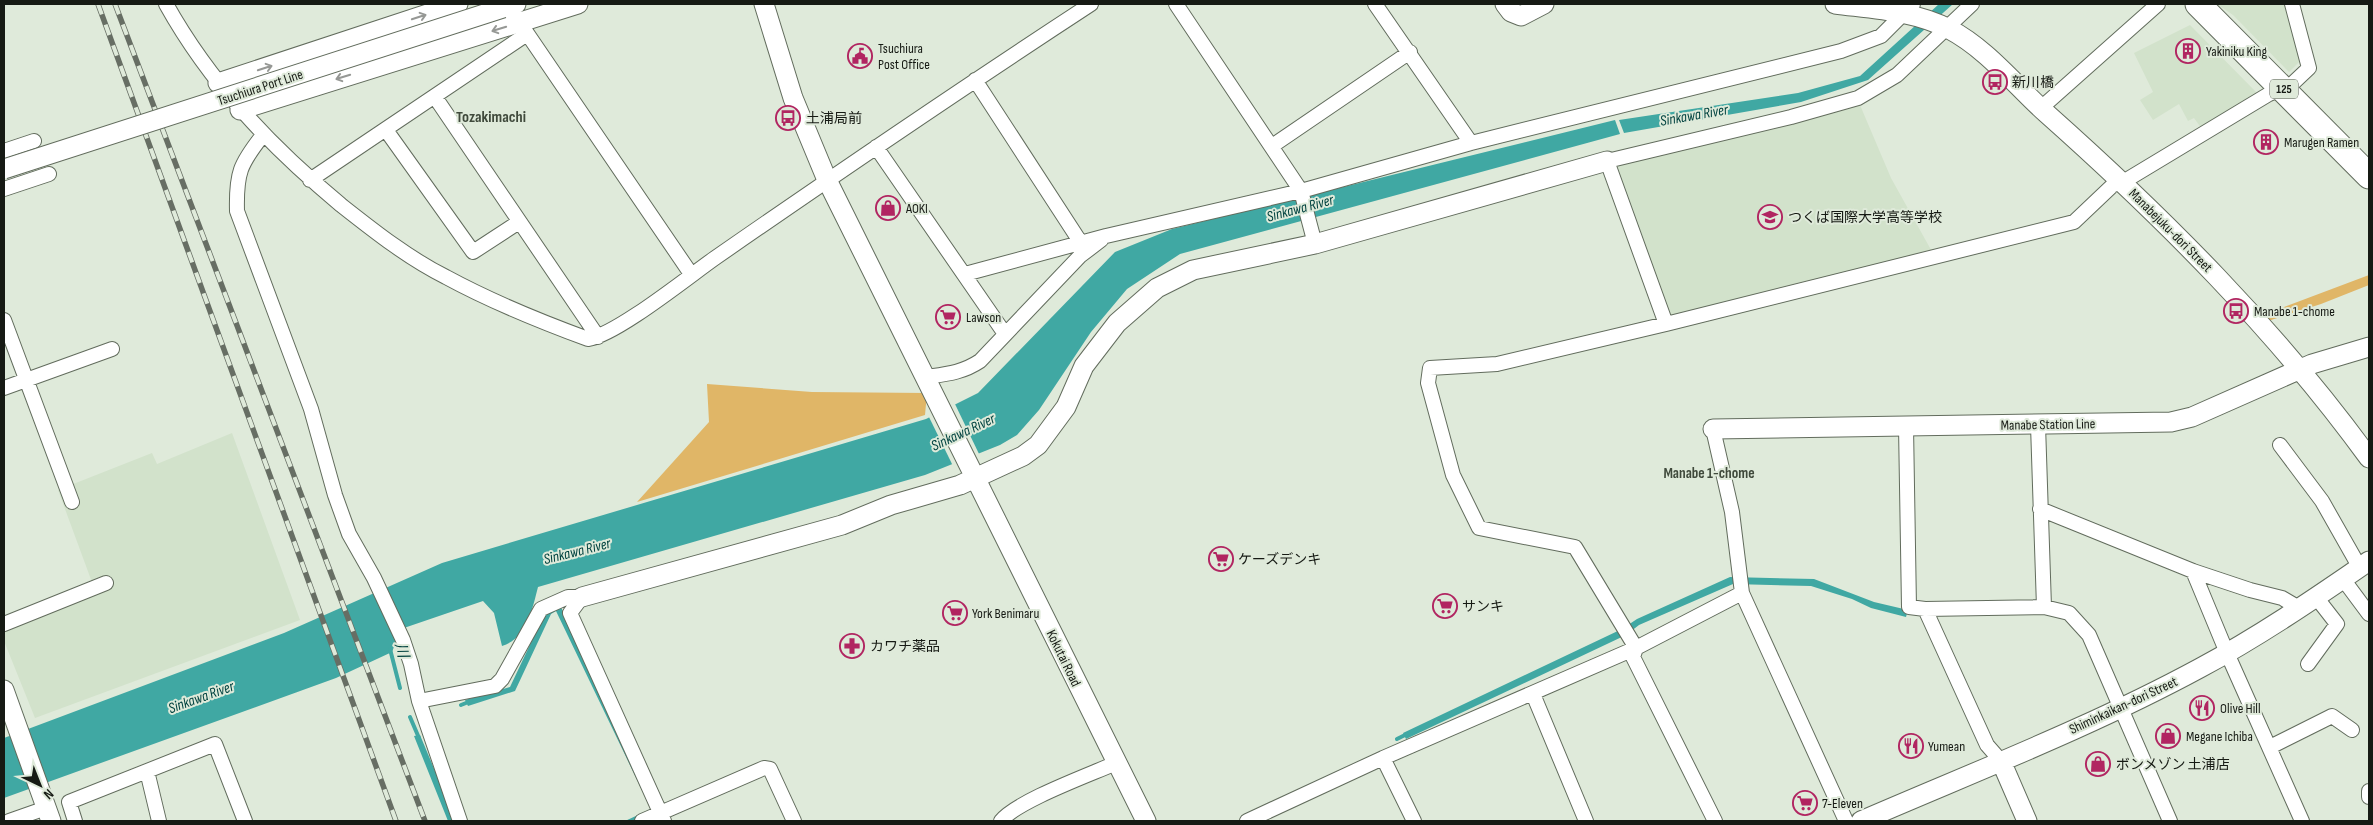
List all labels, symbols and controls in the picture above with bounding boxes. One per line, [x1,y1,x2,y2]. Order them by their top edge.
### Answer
one-way arrow [411,12,426,21]
one-way arrow [491,25,507,35]
building icon: Yakiniku King [2175,38,2201,64]
place label: Tsuchiura Post Office [878,40,930,73]
public building icon: Tsuchiura Post Office [847,43,873,69]
place label: Yakiniku King [2206,43,2268,60]
one-way arrow [256,63,272,72]
street label: Tsuchiura Port Line [215,66,305,109]
bus stop icon: 新川橋 [1982,69,2008,95]
one-way arrow [336,73,352,83]
place label: 新川橋 [2012,74,2054,91]
road number: 125 [2270,80,2298,98]
water label: Sinkawa River [1659,100,1730,131]
bus stop icon: 土浦局前 [775,105,801,131]
district label: Tozakimachi [456,108,526,127]
place label: 土浦局前 [806,110,862,127]
building icon: Marugen Ramen [2253,129,2279,155]
place label: Marugen Ramen [2284,134,2359,151]
street label: Manabejuku-dori Street [2125,185,2216,276]
water label: Sinkawa River [1265,190,1336,227]
shop icon: AOKI [875,195,901,221]
place label: AOKI [905,200,928,217]
school or university icon: つくば国際大学高等学校 [1757,204,1783,230]
place label: つくば国際大学高等学校 [1788,209,1942,226]
bus stop icon: Manabe 1-chome [2223,298,2249,324]
place label: Manabe 1-chome [2254,303,2335,320]
supermarket icon: Lawson [935,304,961,330]
place label: Lawson [966,309,1001,326]
water label: Sinkawa River [928,409,999,456]
street label: Manabe Station Line [2001,415,2095,434]
district label: Manabe 1-chome [1663,464,1755,483]
water label: Sinkawa River [542,534,613,569]
supermarket icon: ケーズデンキ [1208,546,1234,572]
place label: ケーズデンキ [1238,551,1321,568]
supermarket icon: サンキ [1432,593,1458,619]
place label: サンキ [1462,598,1504,615]
supermarket icon: York Benimaru [942,600,968,626]
place label: York Benimaru [972,605,1039,622]
street label: Kokutai Road [1043,627,1085,689]
pharmacy icon: カワチ薬品 [839,633,865,659]
place label: カワチ薬品 [870,638,940,655]
water label: 川 [390,640,413,662]
street label: Shiminkaikan-dori Street [2066,673,2180,738]
water label: Sinkawa River [166,677,237,718]
restaurant icon: Olive Hill [2189,695,2215,721]
place label: Olive Hill [2220,700,2261,717]
shop icon: Megane Ichiba [2155,723,2181,749]
place label: Megane Ichiba [2186,728,2253,745]
restaurant icon: Yumean [1898,733,1924,759]
place label: Yumean [1928,738,1965,755]
shop icon: ボンメゾン 土浦店 [2085,751,2111,777]
place label: ボンメゾン 土浦店 [2116,756,2230,773]
north arrow [15,760,65,810]
text: N [40,785,57,803]
supermarket icon: 7-Eleven [1792,790,1818,816]
place label: 7-Eleven [1822,795,1863,812]

